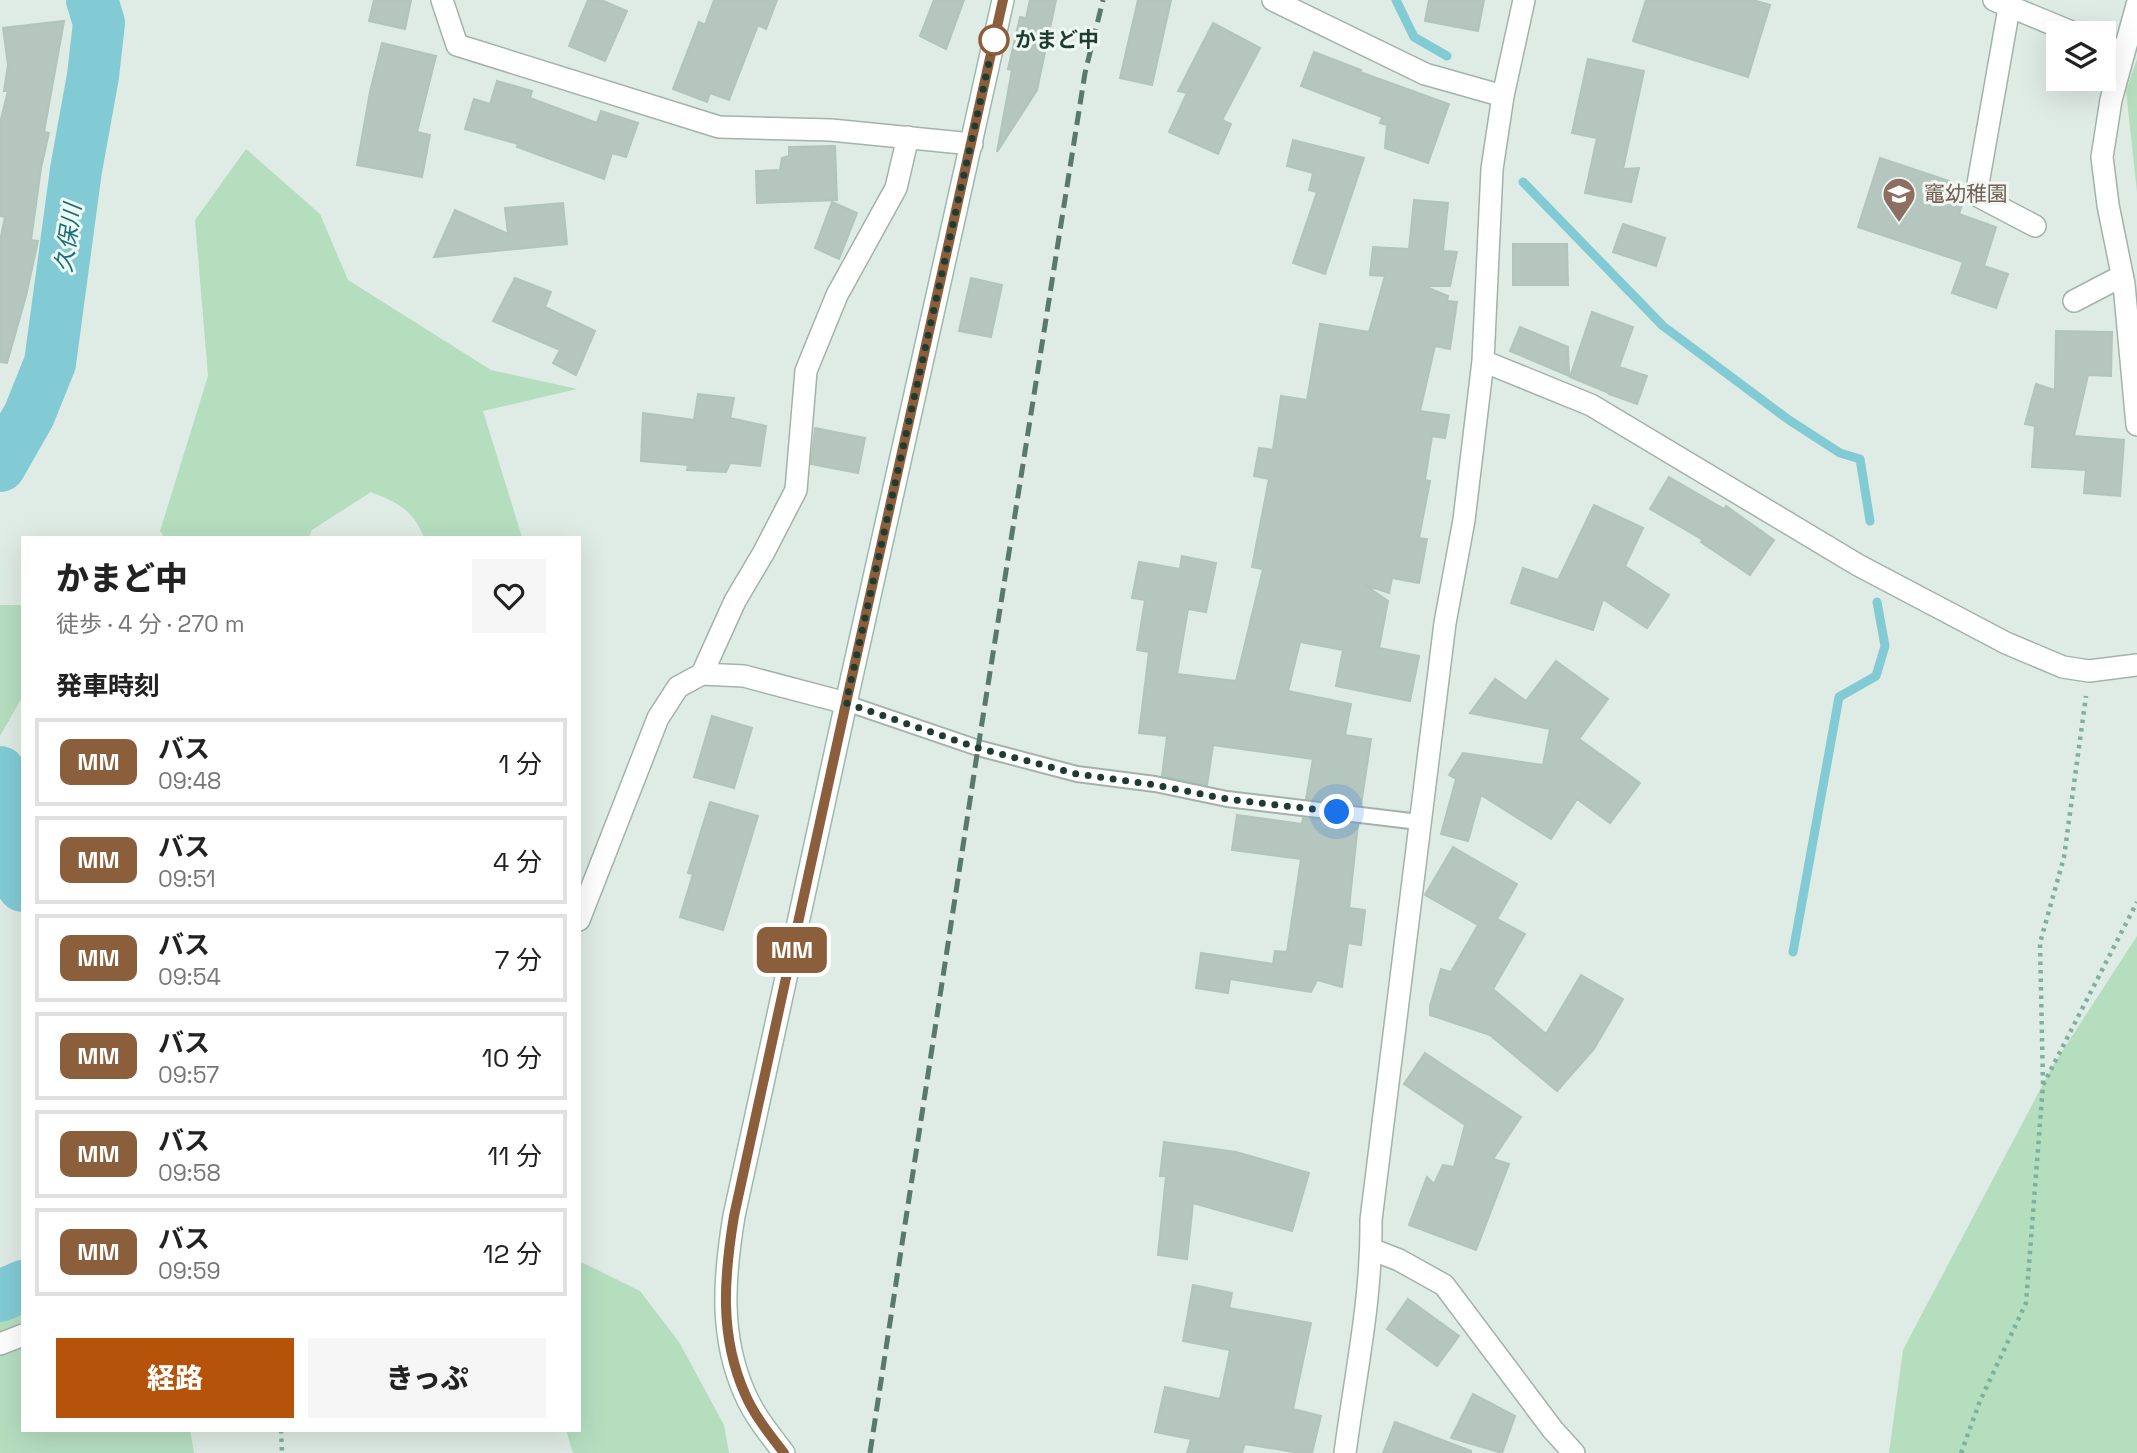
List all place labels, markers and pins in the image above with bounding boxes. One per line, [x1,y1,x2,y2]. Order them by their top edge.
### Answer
marker: かまど中 [979,25,1009,55]
place label: かまど中 [1015,26,1099,53]
school or university icon: 竈幼稚園 [1880,175,1918,224]
place label: 竈幼稚園 [1924,180,2008,207]

